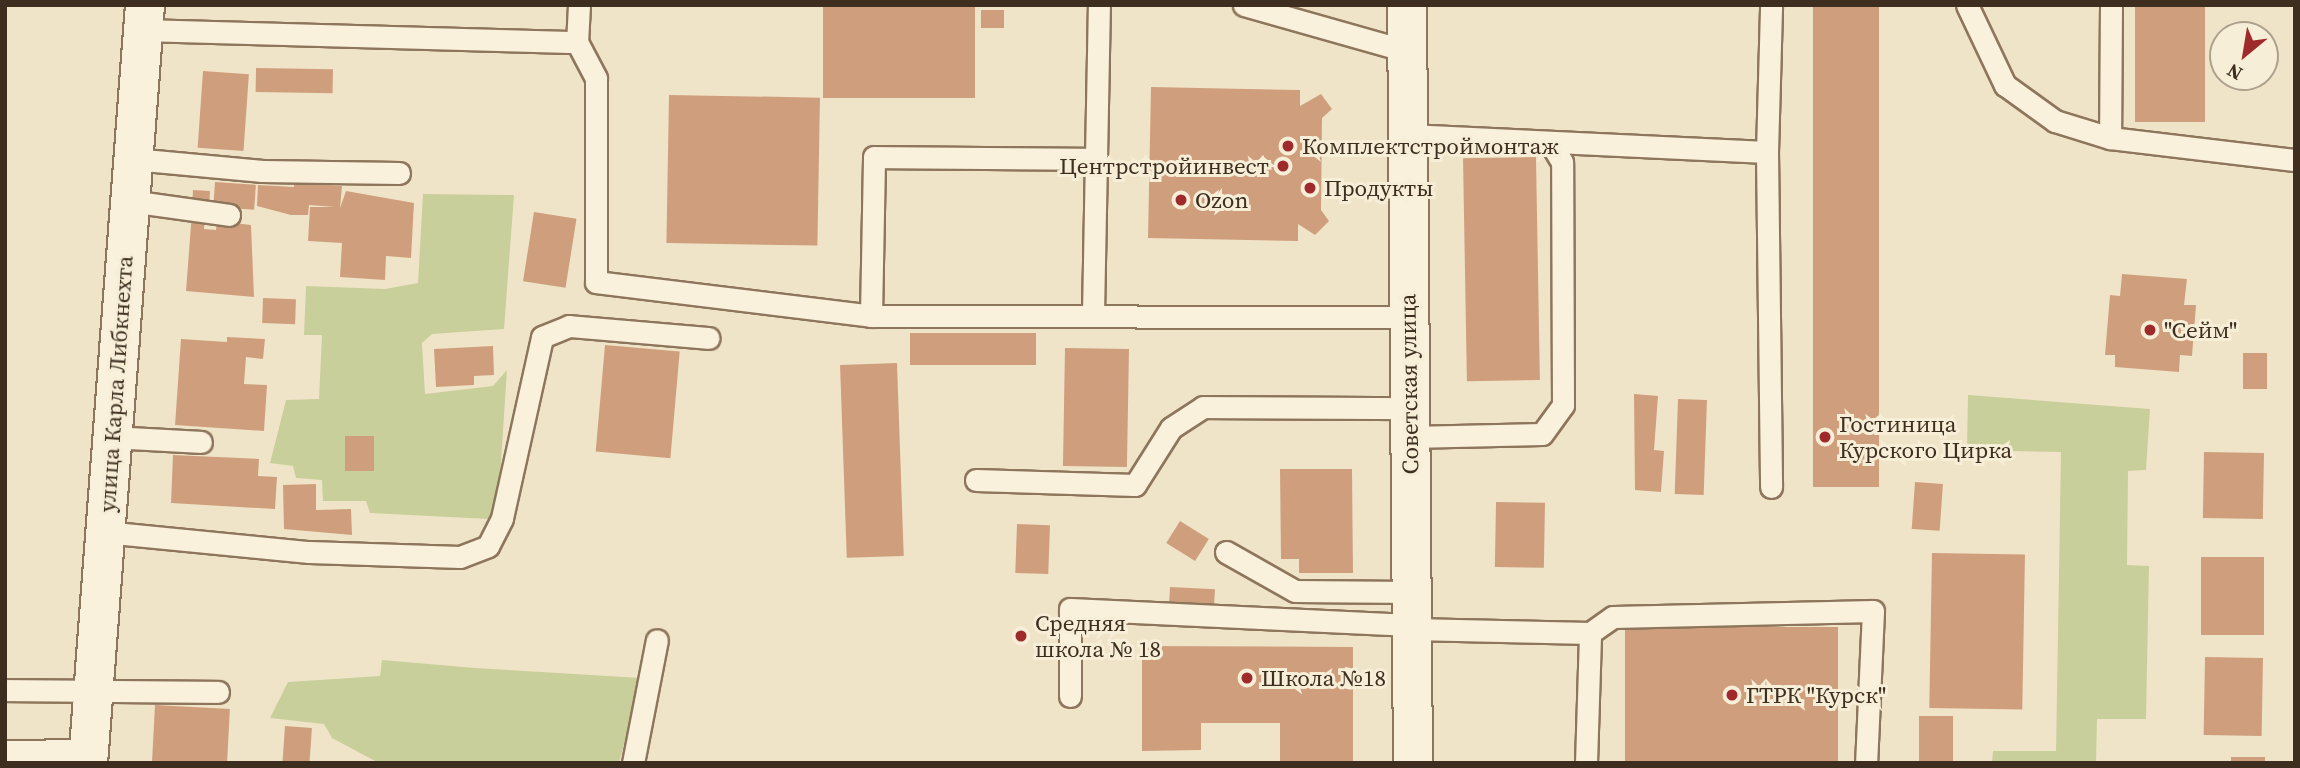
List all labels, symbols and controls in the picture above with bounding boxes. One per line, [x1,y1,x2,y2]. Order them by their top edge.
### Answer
north arrow [2209,21,2279,91]
text: N [2222,58,2247,87]
place label: Комплектстроймонтаж [1302,132,1559,160]
marker: Комплектстроймонтаж [1280,138,1296,154]
place label: Центрстройинвест [1059,152,1269,180]
marker: Центрстройинвест [1275,158,1291,174]
place label: Продукты [1324,174,1433,202]
marker: Продукты [1302,180,1318,196]
place label: Ozon [1195,186,1248,214]
marker: Ozon [1173,192,1189,208]
street label: улица Карла Либкнехта [93,255,139,513]
street label: Советская улица [1394,293,1424,475]
place label: "Сейм" [2164,316,2237,344]
marker: "Сейм" [2142,322,2158,338]
place label: Гостиница Курского Цирка [1839,410,2012,464]
marker: Гостиница Курского Цирка [1817,429,1833,445]
place label: Средняя школа № 18 [1035,609,1161,663]
marker: Средняя школа № 18 [1013,628,1029,644]
place label: Школа №18 [1261,664,1386,692]
marker: Школа №18 [1239,670,1255,686]
place label: ГТРК "Курск" [1746,681,1886,709]
marker: ГТРК "Курск" [1724,687,1740,703]

